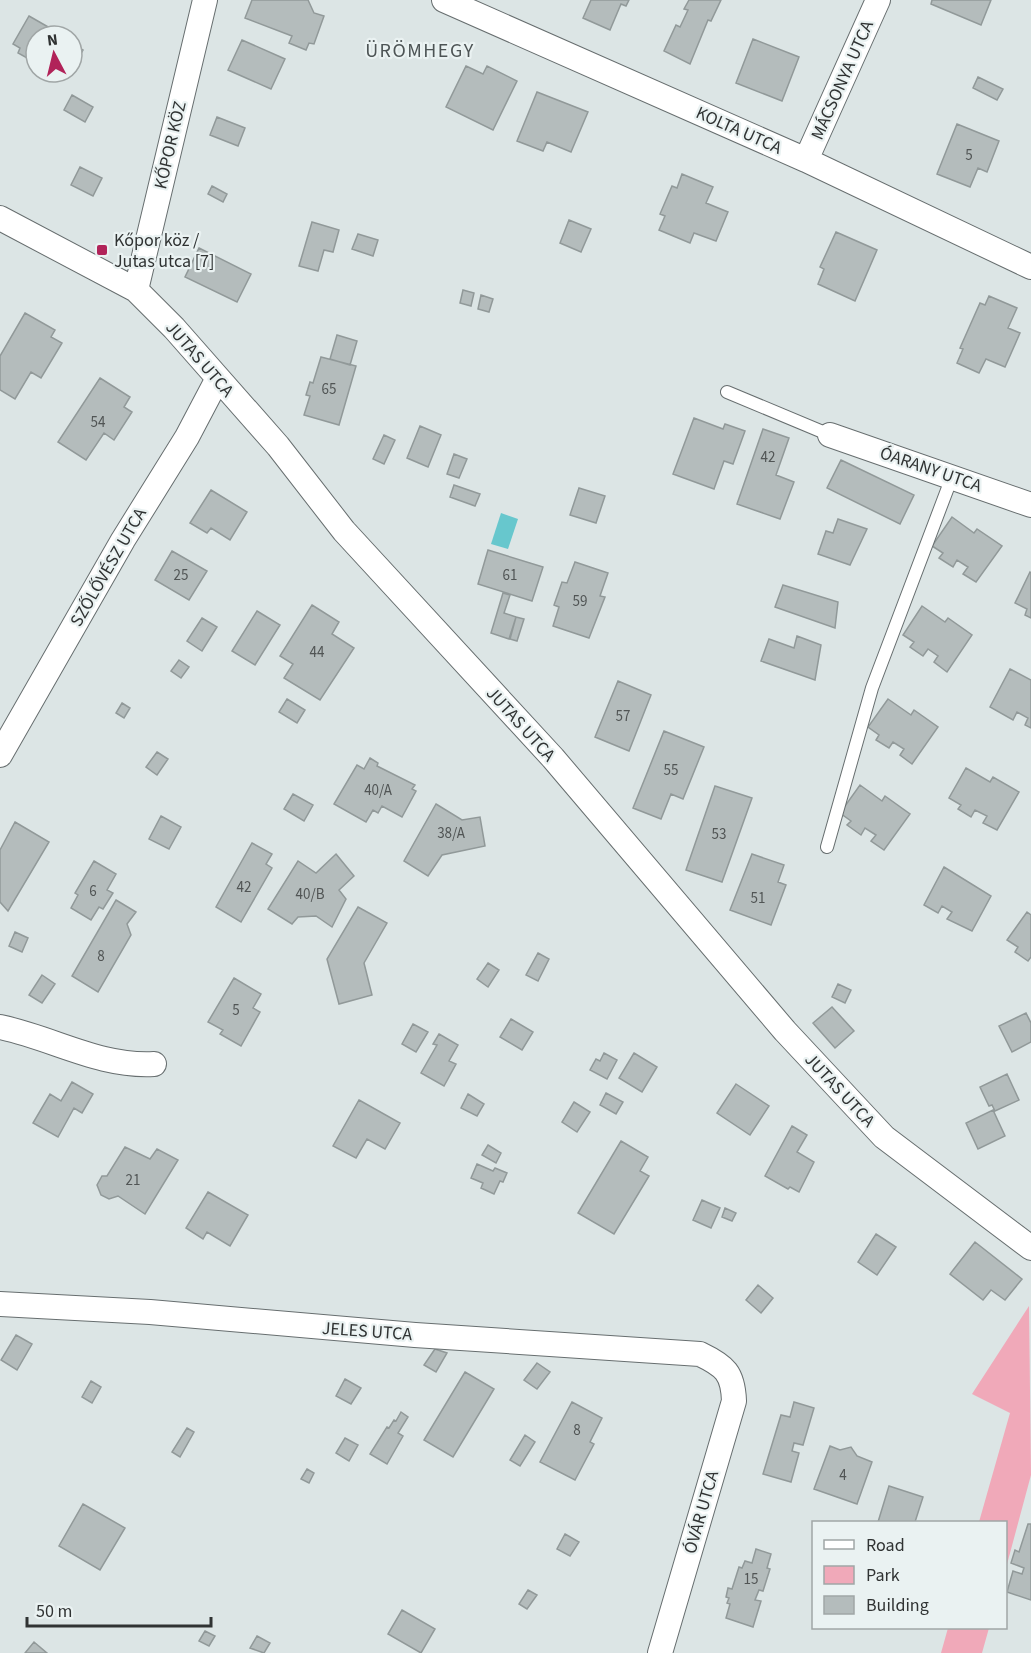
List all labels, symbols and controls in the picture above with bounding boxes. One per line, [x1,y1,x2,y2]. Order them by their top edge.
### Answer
street label: MÁCSONYA UTCA [805,16,880,144]
north arrow [24,24,84,84]
text: N [46,29,59,52]
district label: ÜRÖMHEGY [365,37,475,65]
street label: KŐPOR KÖZ [148,99,193,191]
street label: KOLTA UTCA [692,100,786,161]
house number: 5 [965,145,973,166]
place label: Kőpor köz / Jutas utca [7] [114,228,215,274]
marker: Kőpor köz / Jutas utca [7] [95,243,109,257]
street label: JUTAS UTCA [160,316,240,403]
house number: 65 [322,379,336,400]
house number: 54 [91,412,106,433]
street label: ÓARANY UTCA [877,440,985,499]
house number: 42 [761,447,775,468]
street label: SZŐLŐVÉSZ UTCA [64,503,153,631]
house number: 25 [174,565,188,586]
house number: 61 [503,565,517,586]
house number: 59 [573,591,587,612]
house number: 44 [310,642,325,663]
street label: JUTAS UTCA [480,681,561,767]
house number: 57 [616,706,630,727]
house number: 55 [664,760,678,781]
house number: 40/A [364,780,393,801]
house number: 38/A [437,823,466,844]
house number: 53 [712,824,726,845]
house number: 42 [237,877,251,898]
house number: 6 [89,881,97,902]
house number: 40/B [296,884,325,905]
house number: 51 [751,888,765,909]
house number: 8 [97,946,105,967]
house number: 5 [232,1000,240,1021]
street label: JUTAS UTCA [799,1048,881,1133]
house number: 21 [126,1170,140,1191]
street label: JELES UTCA [321,1316,413,1347]
house number: 8 [573,1420,581,1441]
house number: 4 [839,1465,847,1486]
street label: ÓVÁR UTCA [678,1467,725,1557]
legend [812,1521,1007,1629]
text: Road [866,1533,905,1558]
text: Park [866,1563,900,1588]
house number: 15 [744,1569,758,1590]
scale bar [27,1590,212,1628]
text: Building [866,1593,929,1618]
text: 50 m [36,1599,72,1624]

